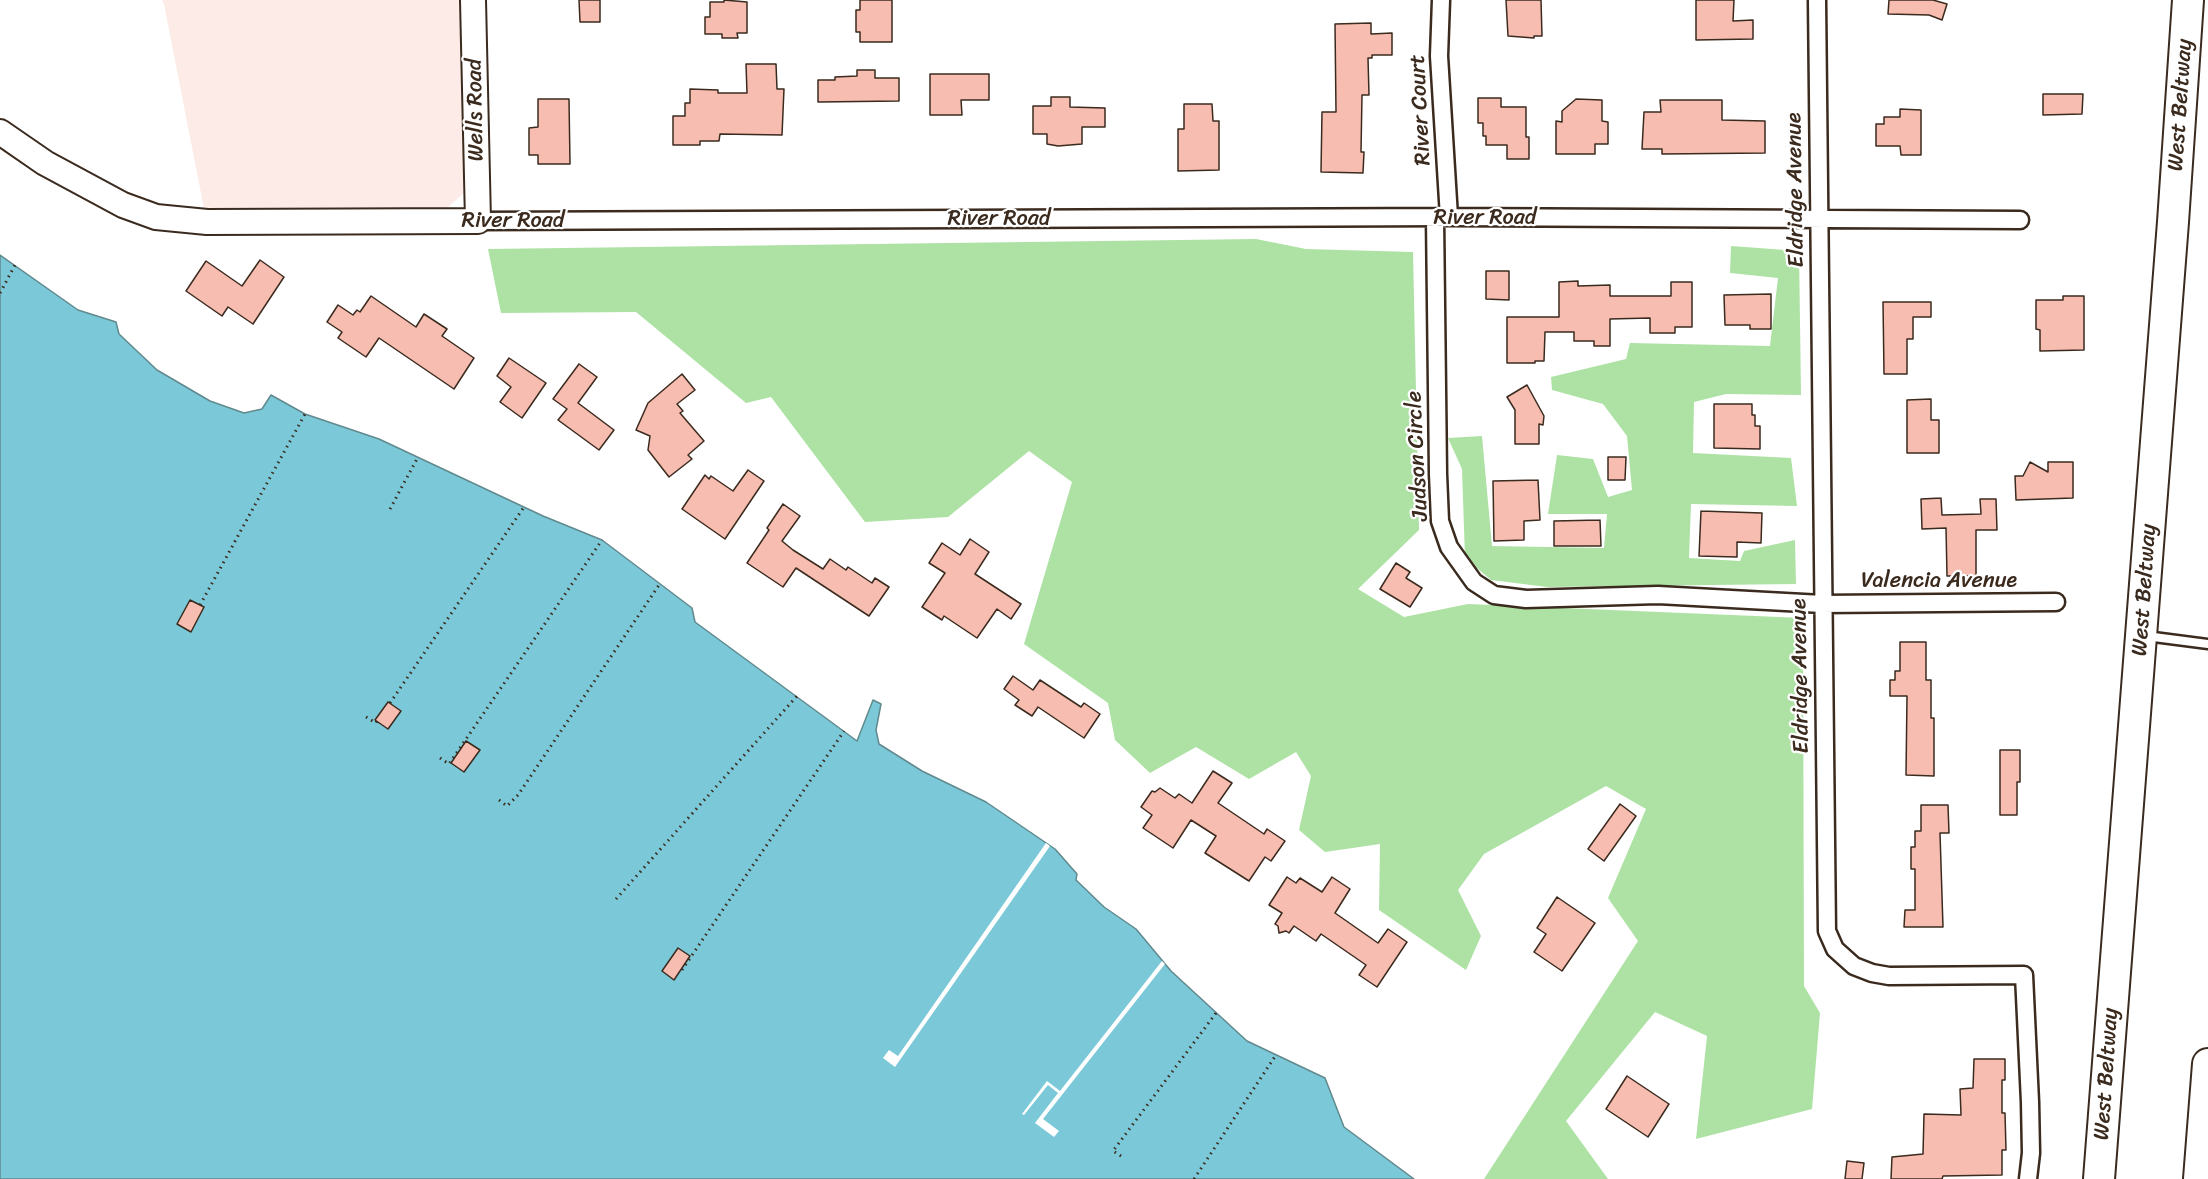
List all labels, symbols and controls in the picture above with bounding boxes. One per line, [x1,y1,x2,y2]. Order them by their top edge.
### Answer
street label: West Beltway [2163,38,2199,172]
street label: River Court [1405,54,1437,166]
street label: Wells Road [462,58,490,162]
street label: Eldridge Avenue [1781,112,1811,268]
street label: River Road [1434,205,1536,231]
street label: River Road [948,206,1050,232]
street label: River Road [462,208,564,234]
street label: Judson Circle [1401,390,1435,522]
street label: West Beltway [2127,523,2163,657]
street label: Valencia Avenue [1861,568,2017,594]
street label: Eldridge Avenue [1786,598,1816,754]
street label: West Beltway [2089,1007,2125,1141]

